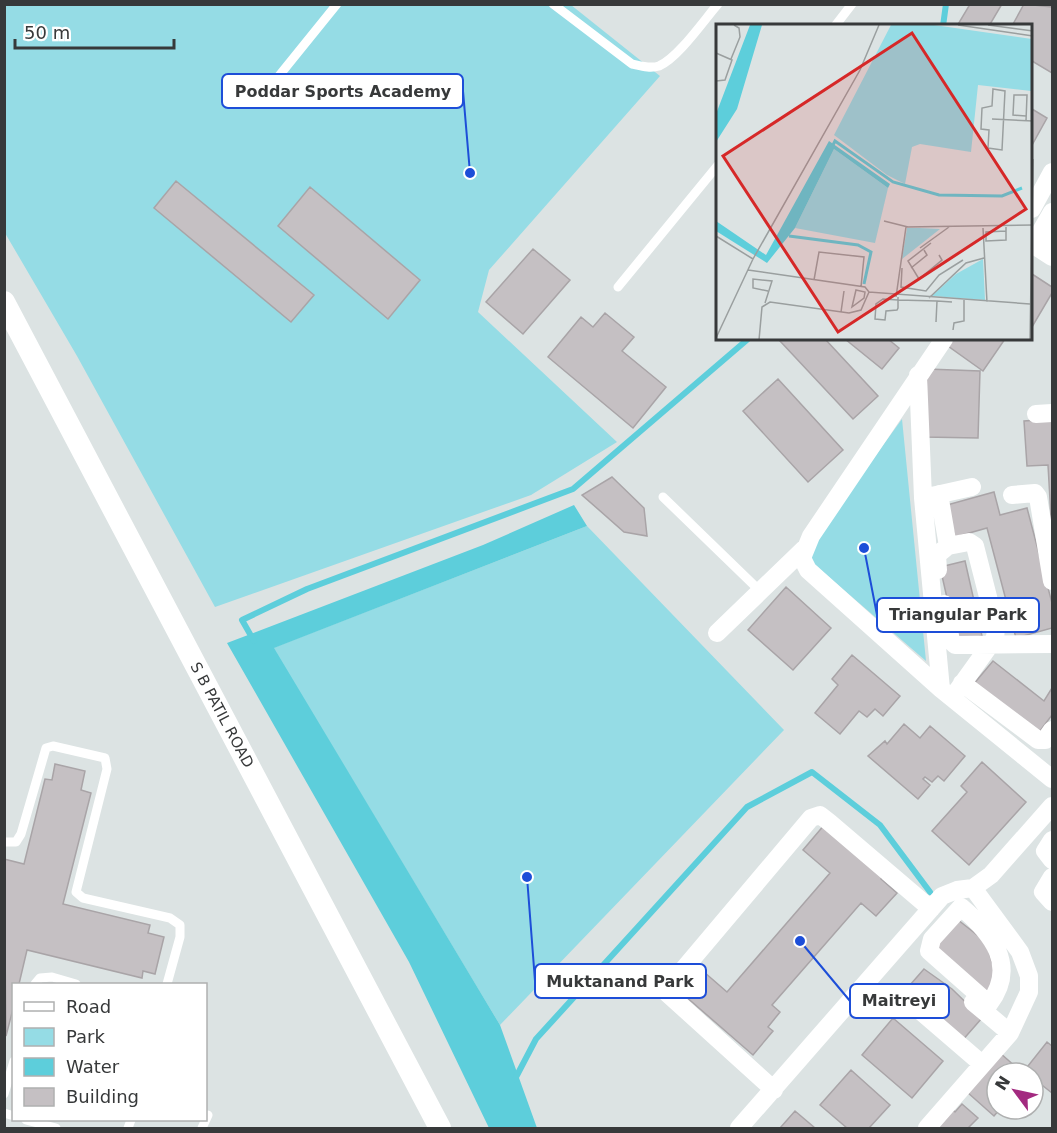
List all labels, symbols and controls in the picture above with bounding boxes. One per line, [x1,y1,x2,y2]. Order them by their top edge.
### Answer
scale bar [15,12,174,50]
text: 50 m [24,22,70,43]
inset map [716,24,1033,340]
callout: Poddar Sports Academy [222,74,463,108]
text: Poddar Sports Academy [235,82,452,101]
callout: Triangular Park [877,598,1039,632]
text: Triangular Park [889,605,1027,624]
street label: S B PATIL ROAD [187,659,257,771]
callout: Muktanand Park [535,964,706,998]
text: Muktanand Park [546,972,694,991]
legend [12,983,207,1121]
callout: Maitreyi [850,984,949,1018]
text: Maitreyi [862,991,936,1010]
text: Road [66,996,111,1017]
text: Park [66,1026,105,1047]
text: Water [66,1056,120,1077]
north arrow [985,1061,1045,1121]
text: N [991,1072,1014,1094]
text: Building [66,1086,139,1107]

